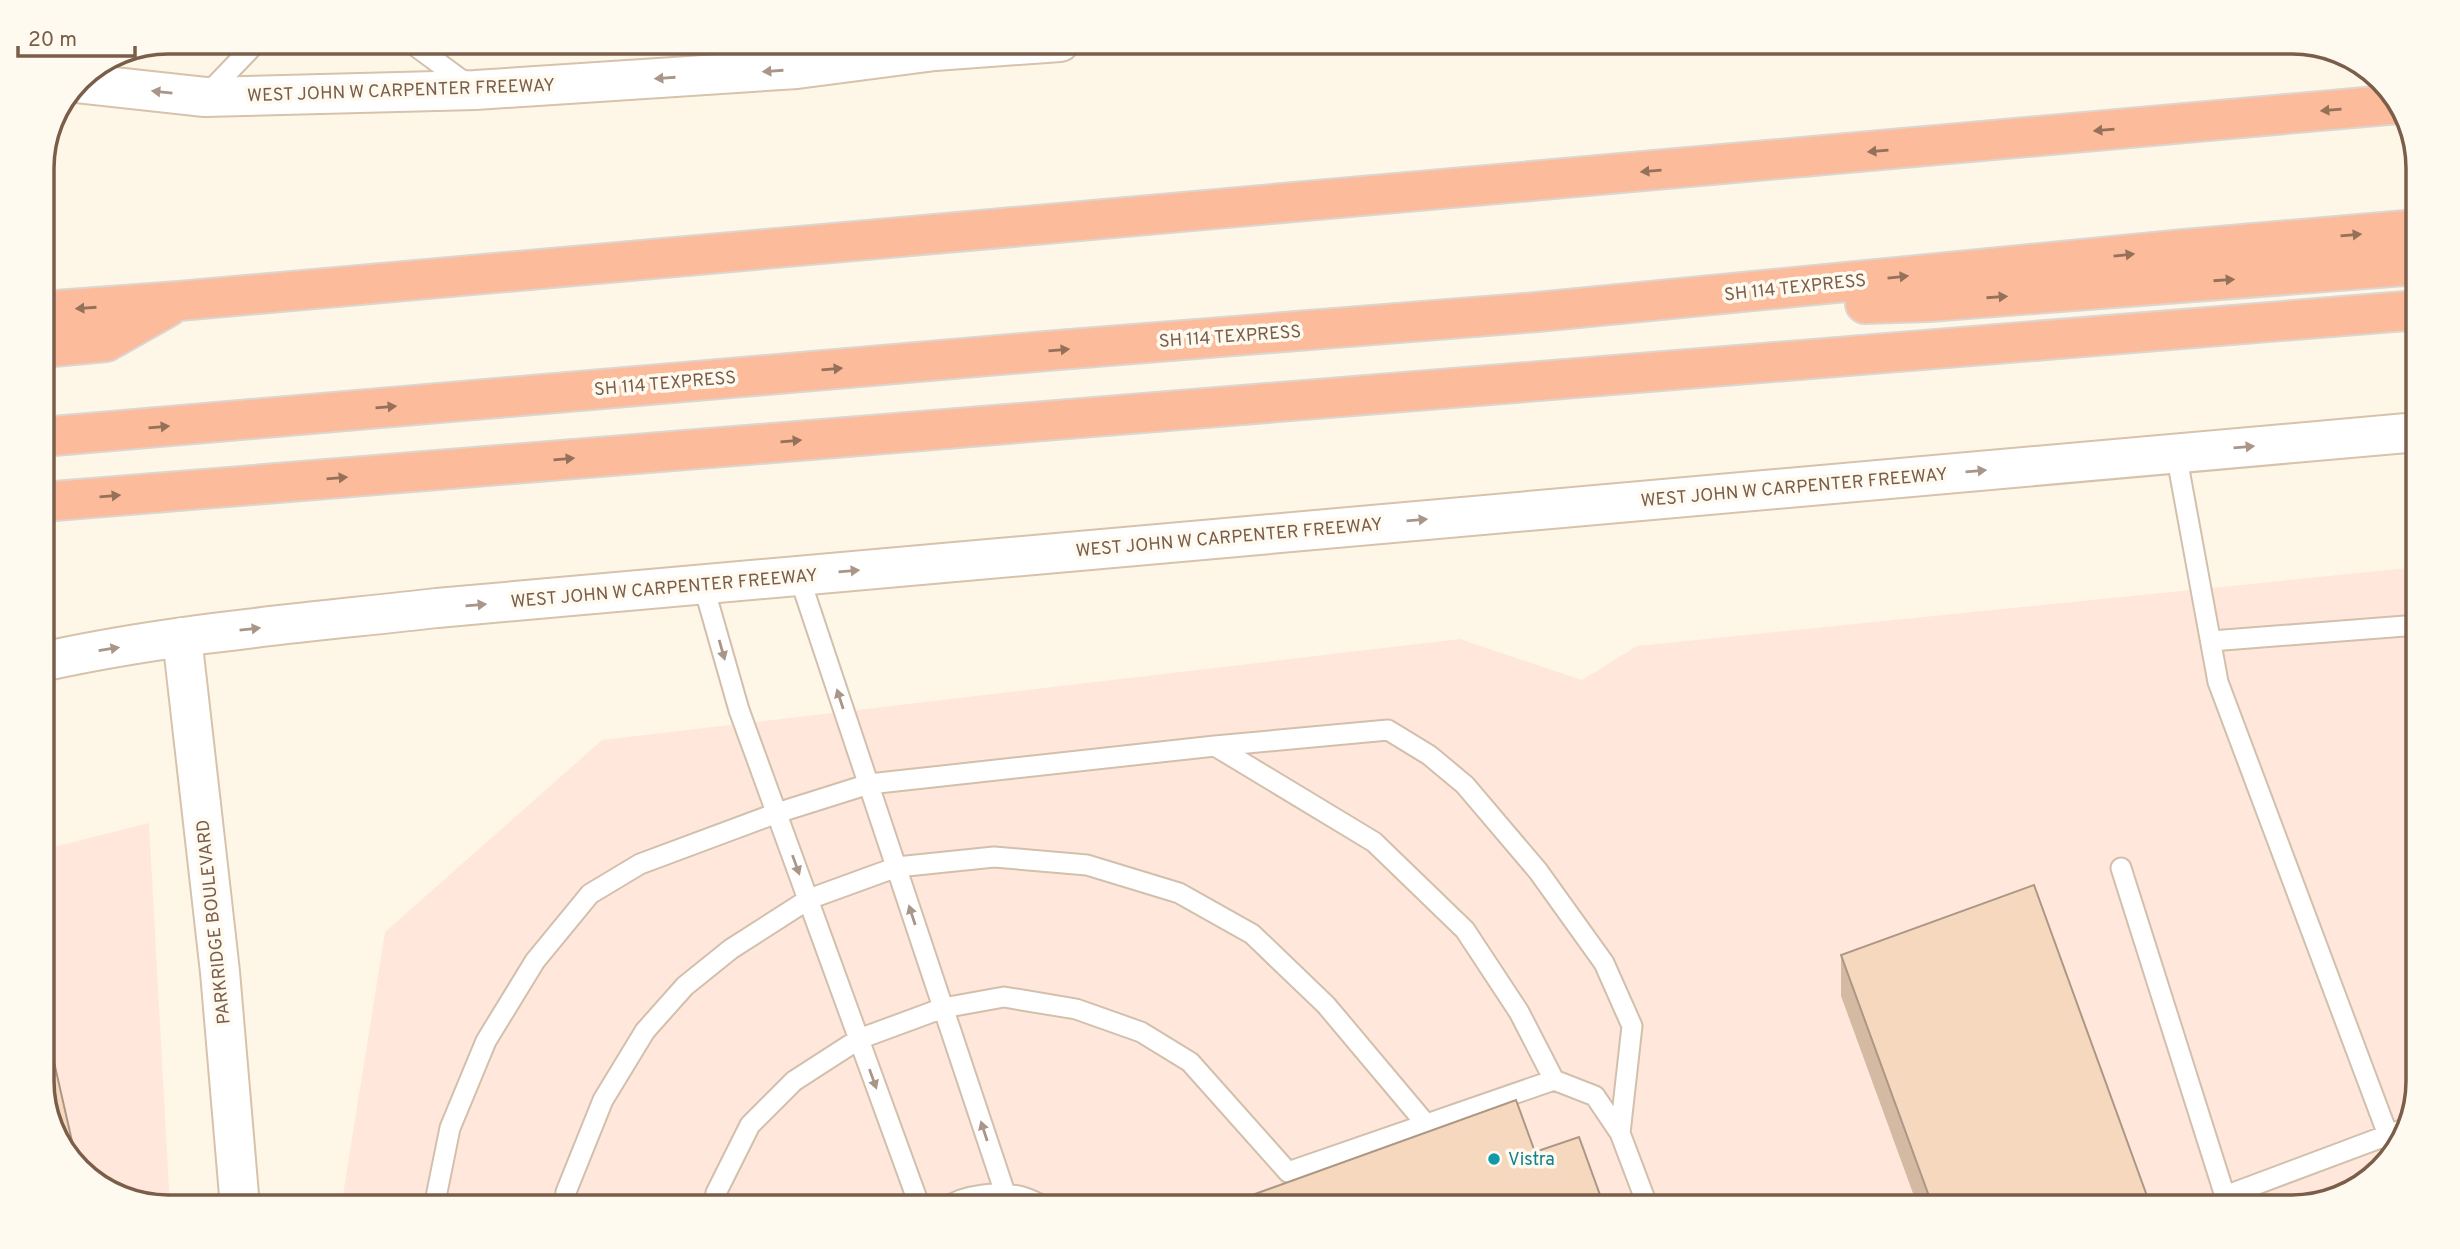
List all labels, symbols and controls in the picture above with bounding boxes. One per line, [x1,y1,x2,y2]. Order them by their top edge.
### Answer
scale bar [18,14,135,58]
text: 20 m [28,27,77,54]
one-way arrow [762,66,784,77]
one-way arrow [654,72,676,83]
street label: WEST JOHN W CARPENTER FREEWAY [247,75,555,108]
one-way arrow [151,87,173,98]
one-way arrow [2320,105,2342,116]
one-way arrow [2093,125,2115,136]
one-way arrow [1866,146,1888,157]
one-way arrow [1640,166,1662,177]
one-way arrow [2340,229,2362,240]
one-way arrow [2114,249,2136,260]
street label: SH 114 TEXPRESS [1723,270,1867,307]
one-way arrow [1887,271,1909,282]
one-way arrow [2213,274,2235,285]
one-way arrow [1987,291,2009,302]
one-way arrow [75,303,97,314]
street label: SH 114 TEXPRESS [1158,321,1302,354]
one-way arrow [1048,344,1070,355]
one-way arrow [821,363,843,374]
street label: SH 114 TEXPRESS [593,367,737,402]
one-way arrow [375,401,397,412]
one-way arrow [148,421,170,432]
one-way arrow [780,435,802,446]
one-way arrow [2233,441,2255,452]
one-way arrow [553,453,575,464]
street label: WEST JOHN W CARPENTER FREEWAY [1640,464,1949,513]
one-way arrow [1965,465,1987,476]
one-way arrow [326,472,348,483]
one-way arrow [100,490,122,501]
street label: WEST JOHN W CARPENTER FREEWAY [1075,514,1384,563]
one-way arrow [1406,514,1428,525]
street label: WEST JOHN W CARPENTER FREEWAY [510,565,819,614]
one-way arrow [838,565,860,576]
one-way arrow [465,599,487,610]
one-way arrow [239,624,261,635]
one-way arrow [717,640,727,661]
one-way arrow [98,643,120,654]
one-way arrow [835,689,845,710]
street label: PARKRIDGE BOULEVARD [192,818,237,1025]
one-way arrow [791,854,802,875]
one-way arrow [907,904,917,925]
one-way arrow [868,1068,879,1089]
one-way arrow [978,1120,988,1141]
place label: Vistra [1508,1149,1555,1172]
marker: Vistra [1486,1151,1502,1167]

